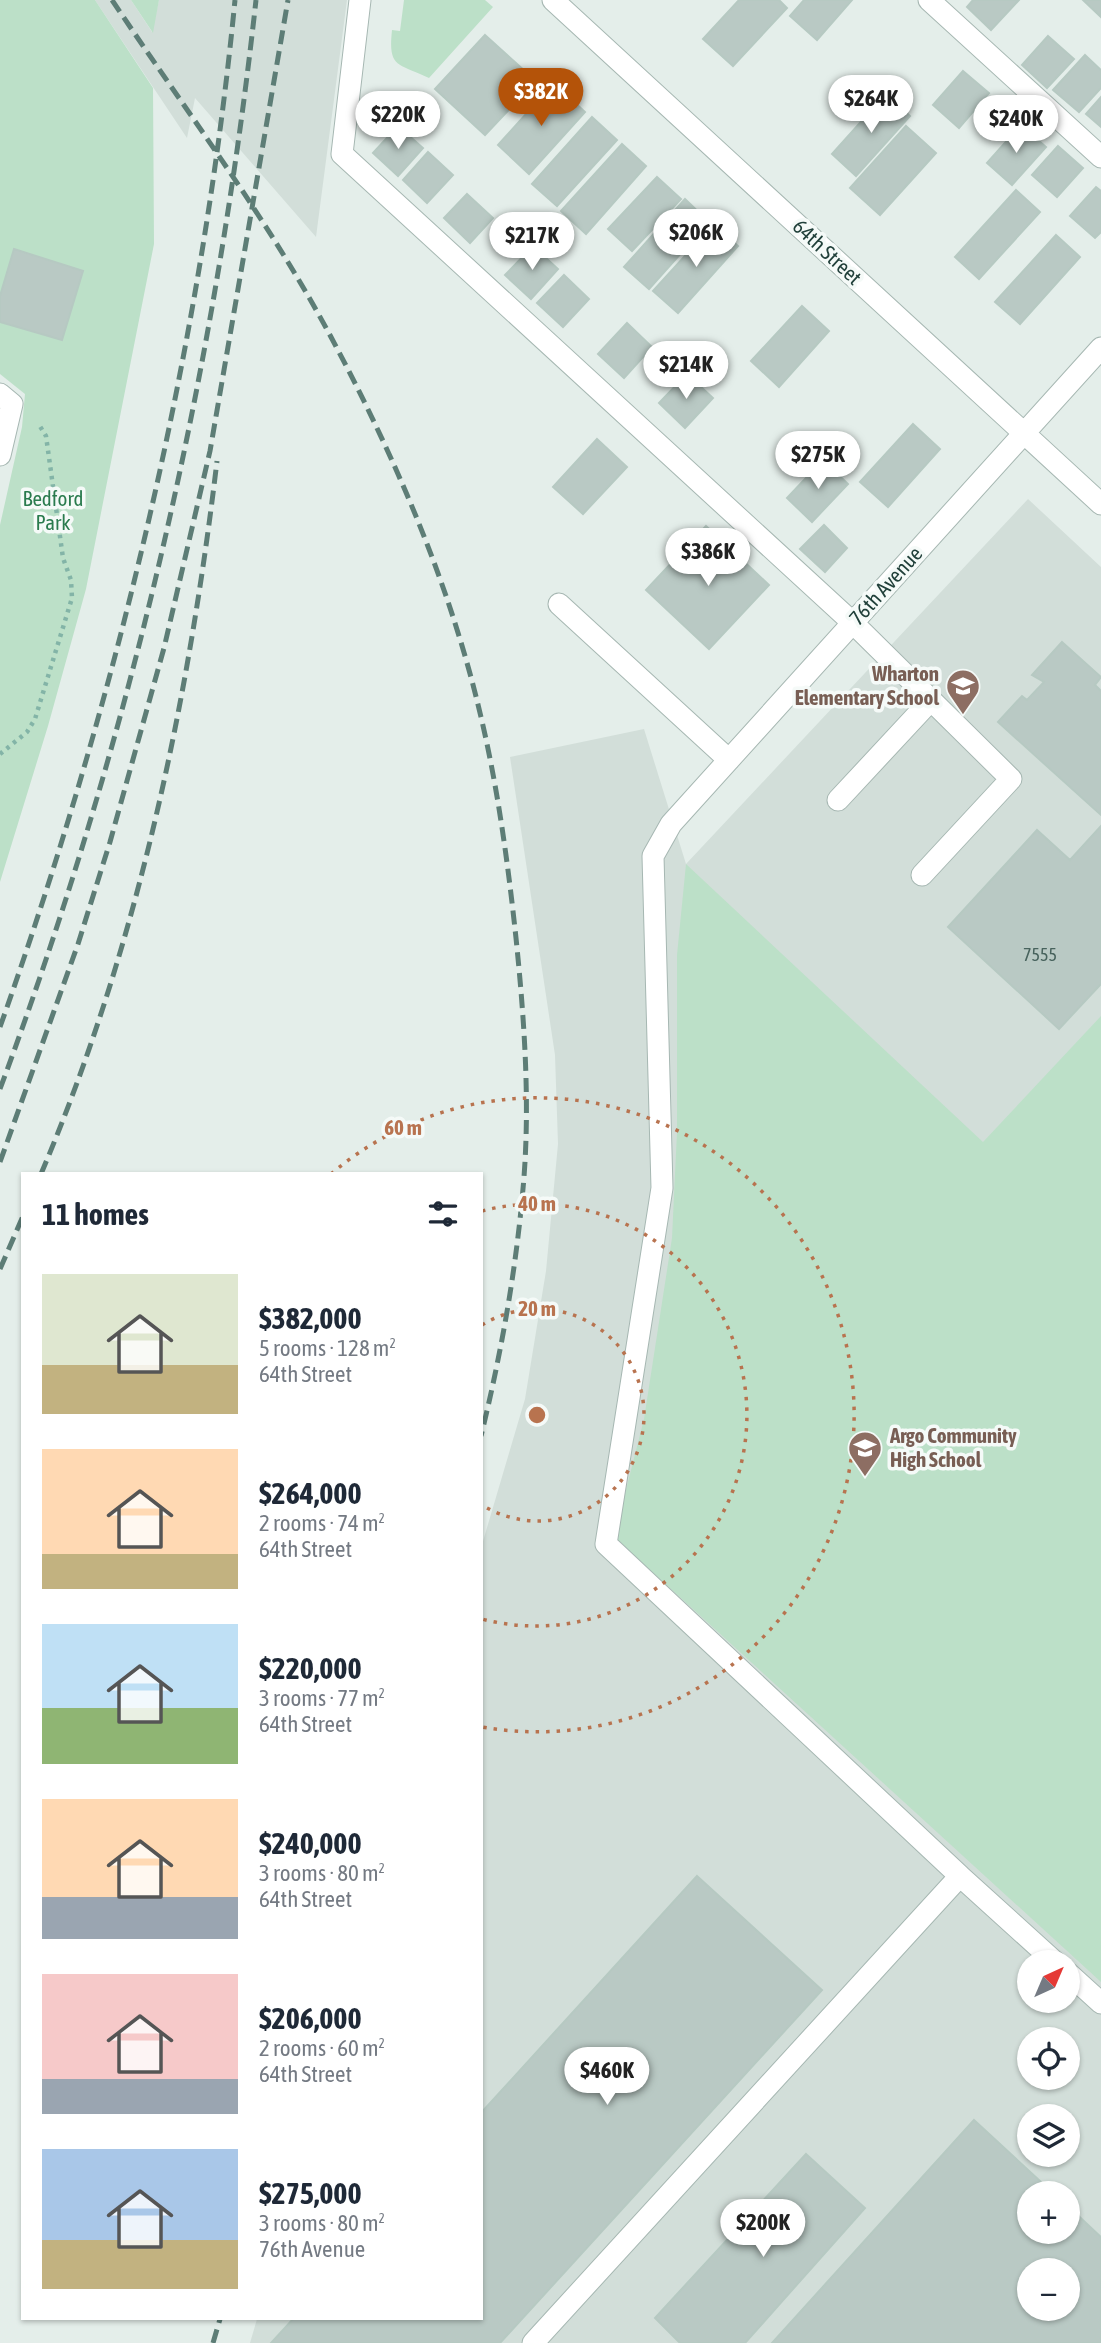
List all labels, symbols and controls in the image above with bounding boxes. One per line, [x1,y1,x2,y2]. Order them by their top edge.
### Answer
pin: $382K [492,68,590,128]
pin: $264K [822,76,920,135]
text: $382K [514,78,568,104]
text: $264K [844,85,898,111]
pin: $220K [349,92,447,151]
pin: $240K [967,96,1065,155]
text: $220K [371,101,425,127]
text: $240K [989,105,1043,131]
pin: $206K [647,210,745,269]
pin: $217K [483,212,581,272]
street label: 64th Street [788,214,867,289]
text: $206K [669,219,723,245]
text: $217K [505,222,559,248]
pin: $214K [637,342,735,401]
text: $214K [659,351,713,377]
pin: $275K [769,432,867,491]
text: $275K [791,441,845,467]
park label: Bedford Park [22,486,84,534]
pin: $386K [659,528,757,588]
text: $386K [681,538,735,564]
street label: 76th Avenue [844,541,927,629]
place label: Wharton Elementary School [795,661,939,709]
school or university icon: Wharton Elementary School [944,667,982,716]
house number: 7555 [1023,944,1057,965]
text: 60 m [384,1115,422,1139]
text: 40 m [517,1191,556,1215]
icon: filters [424,1195,462,1233]
text: 11 homes [42,1197,149,1231]
text: 20 m [518,1296,556,1320]
text: $382,000 [259,1301,362,1335]
icon: home [98,1302,182,1386]
text: 5 rooms · 128 m² [259,1335,396,1361]
text: 64th Street [259,1361,352,1387]
centre of rings [525,1403,549,1427]
place label: Argo Community High School [889,1423,1017,1471]
school or university icon: Argo Community High School [846,1429,884,1478]
text: $264,000 [259,1476,362,1510]
icon: home [98,1477,182,1561]
text: 2 rooms · 74 m² [259,1510,385,1536]
text: 64th Street [259,1536,352,1562]
text: $220,000 [259,1651,362,1685]
icon: home [98,1652,182,1736]
text: 3 rooms · 77 m² [259,1685,385,1711]
text: 64th Street [259,1711,352,1737]
text: $240,000 [259,1826,362,1860]
icon: home [98,1827,182,1911]
text: 3 rooms · 80 m² [259,1860,385,1886]
text: 64th Street [259,1886,352,1912]
north arrow [1017,1950,1080,2012]
map controls [1017,1950,1080,2321]
text: $206,000 [259,2001,362,2035]
icon: home [98,2002,182,2086]
button: locate [1017,2027,1080,2090]
text: 2 rooms · 60 m² [259,2035,385,2061]
pin: $460K [558,2048,656,2107]
text: $460K [580,2057,634,2083]
text: 64th Street [259,2061,352,2087]
button: layers [1017,2104,1080,2167]
text: $275,000 [259,2176,362,2210]
icon: home [98,2177,182,2261]
button: + [1017,2181,1080,2244]
pin: $200K [714,2200,812,2259]
text: $200K [736,2209,790,2235]
text: 3 rooms · 80 m² [259,2210,385,2236]
text: 76th Avenue [259,2236,365,2262]
button: − [1017,2258,1080,2321]

